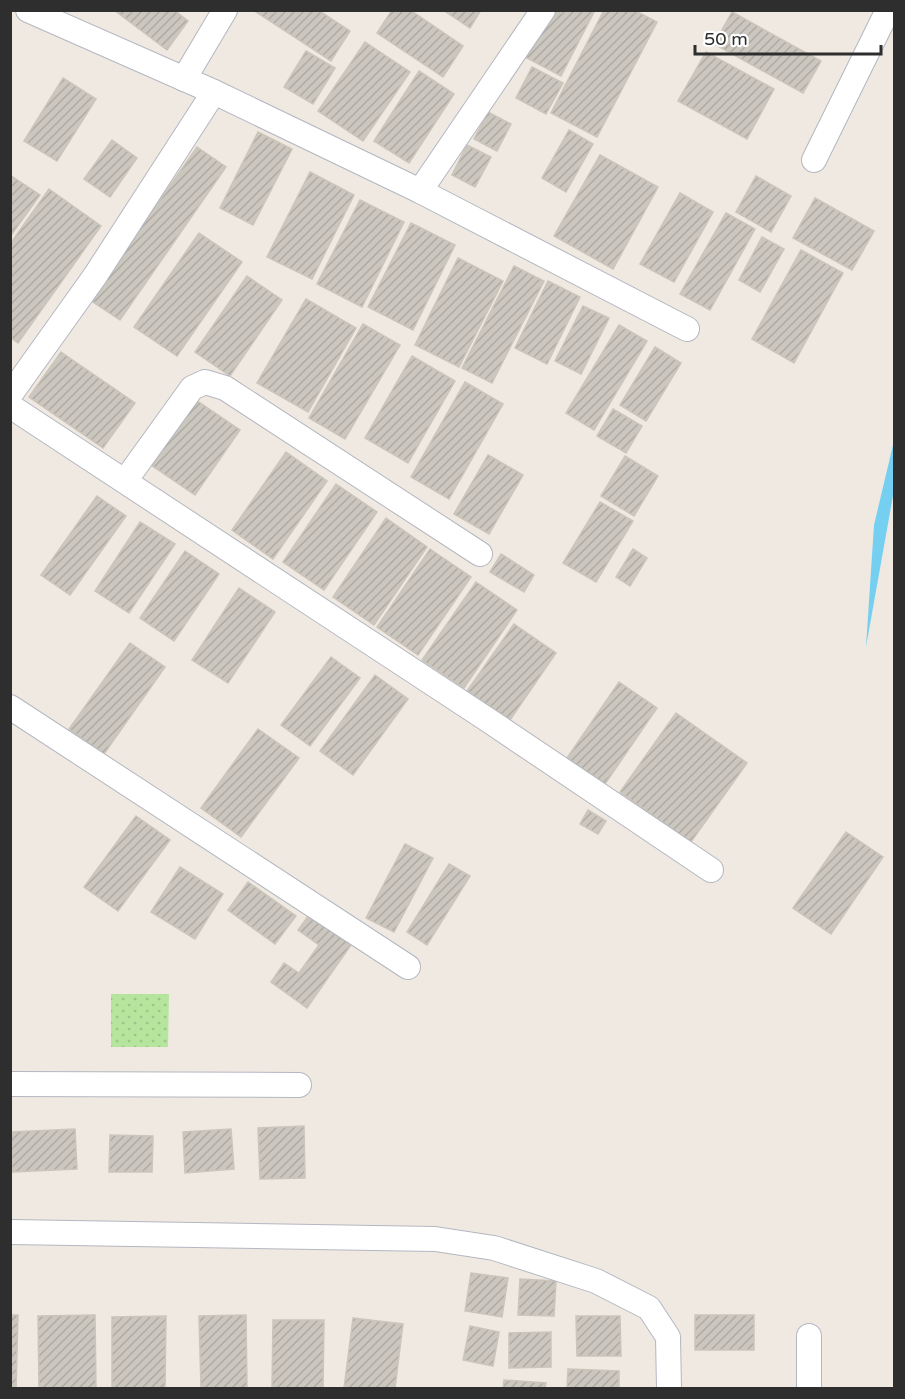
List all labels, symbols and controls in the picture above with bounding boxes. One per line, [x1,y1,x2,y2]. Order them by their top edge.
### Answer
scale bar [695,18,881,56]
text: 50 m [704,28,748,50]

